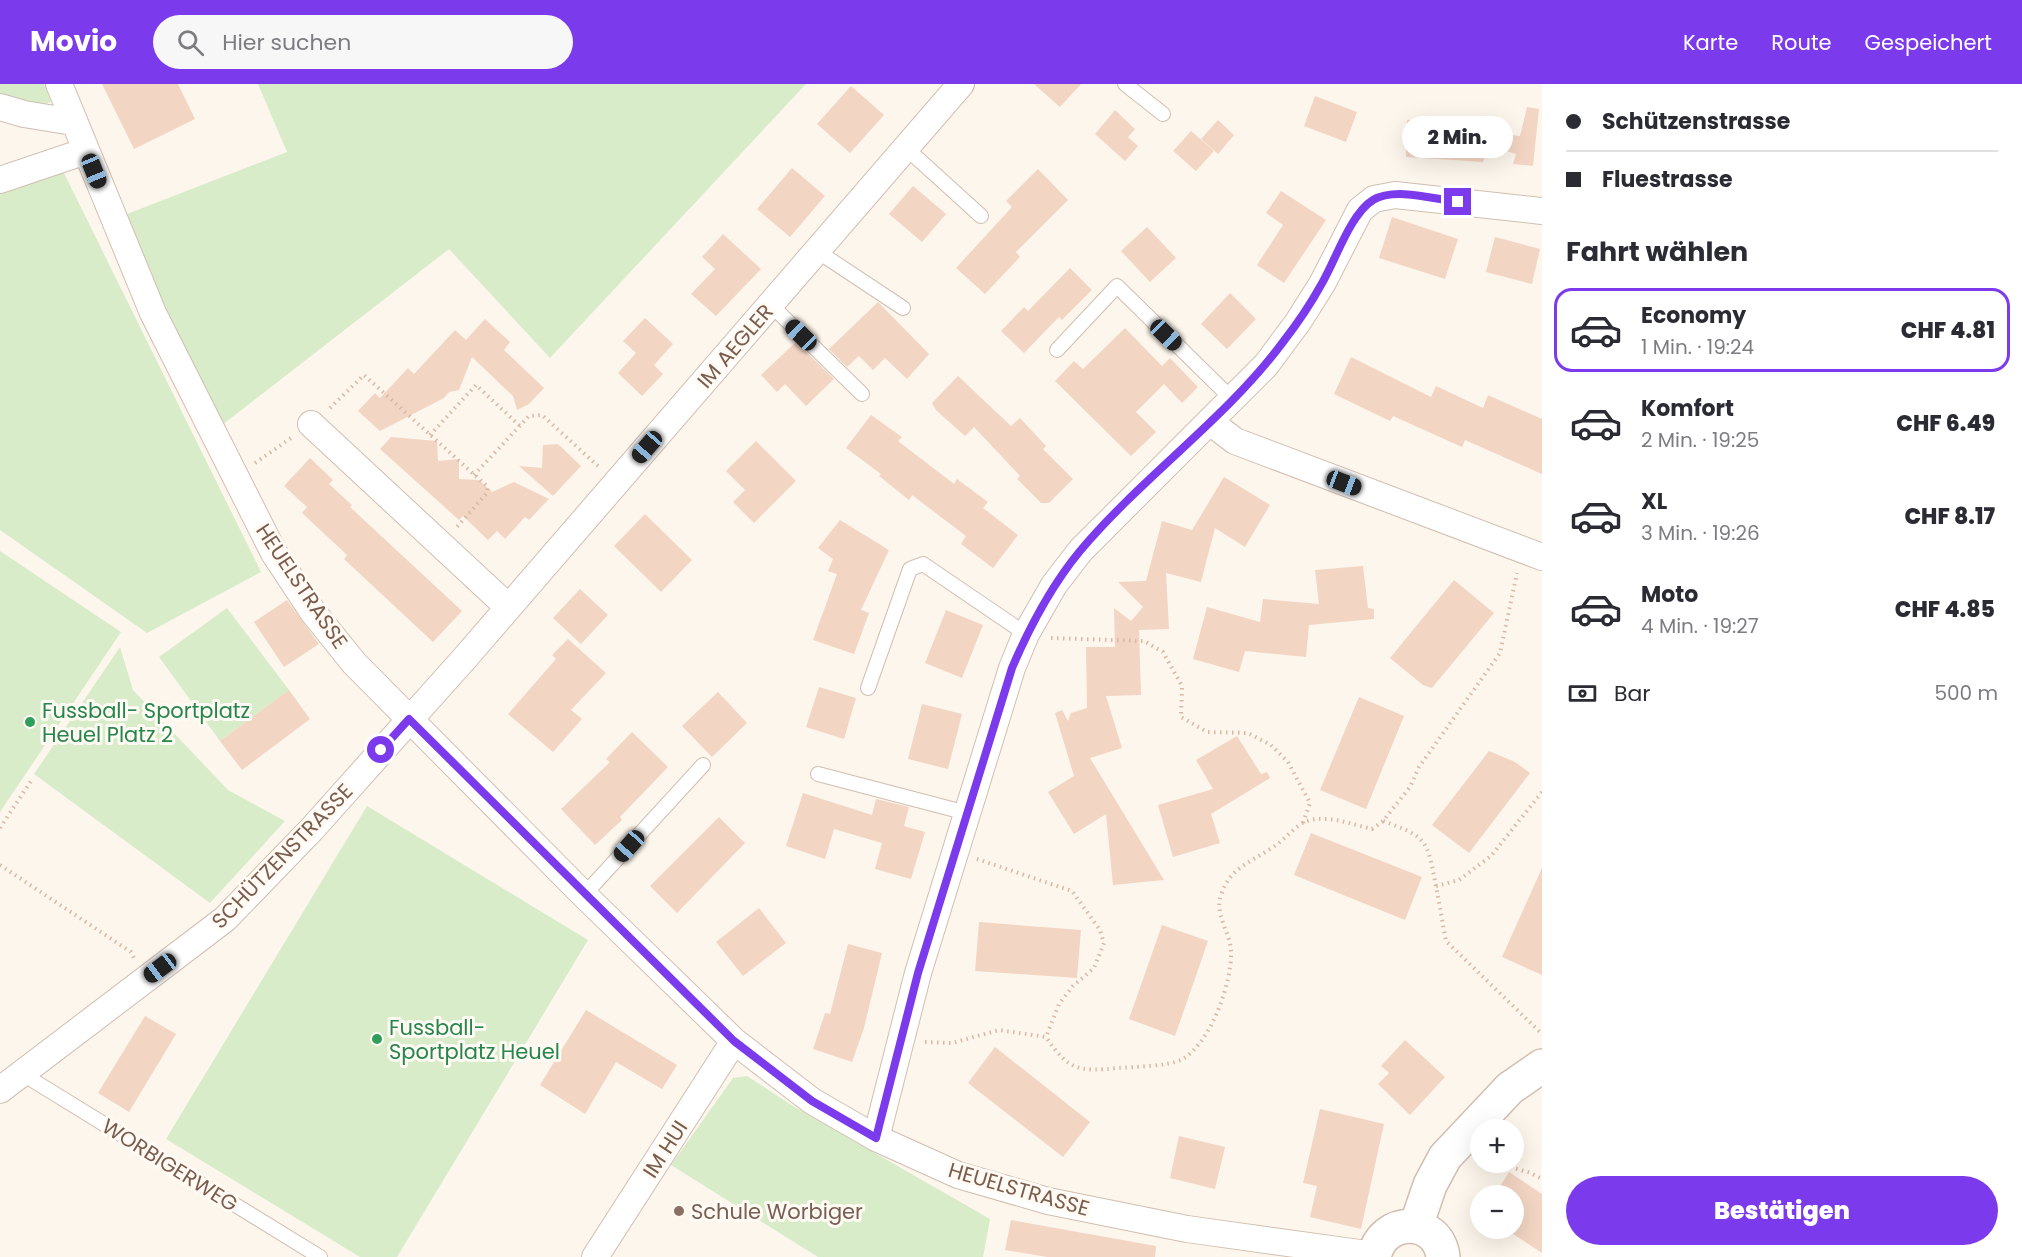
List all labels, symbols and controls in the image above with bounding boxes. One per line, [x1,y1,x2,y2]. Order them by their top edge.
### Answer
search box [153,15,573,69]
text: Movio [30,22,117,61]
icon: search [174,26,207,59]
text: Hier suchen [222,27,351,58]
text: Karte [1683,28,1738,57]
text: Route [1771,28,1832,57]
text: Gespeichert [1865,28,1992,57]
text: Schützenstrasse [1602,106,1790,137]
callout: 2 Min. [1402,115,1514,157]
text: 2 Min. [1428,123,1487,151]
car [79,151,109,191]
text: Fluestrasse [1602,164,1733,195]
route end [1444,188,1471,215]
text: Fahrt wählen [1566,233,1748,270]
street label: IM AEGLER [690,298,780,394]
text: Economy [1641,300,1746,331]
icon: car [1569,303,1623,357]
text: CHF 4.81 [1901,315,1995,346]
car [782,316,820,354]
car [1147,316,1185,354]
text: 1 Min. · 19:24 [1641,333,1754,361]
text: Komfort [1641,393,1734,424]
icon: car [1569,396,1623,450]
text: CHF 6.49 [1896,408,1995,439]
text: 2 Min. · 19:25 [1641,426,1759,454]
car [628,428,666,466]
car [1324,468,1364,498]
text: XL [1641,486,1667,517]
icon: car [1569,489,1623,543]
text: CHF 8.17 [1904,501,1995,532]
street label: HEUELSTRASSE [249,518,355,654]
text: 3 Min. · 19:26 [1641,519,1760,547]
text: Moto [1641,579,1698,610]
icon: car [1569,582,1623,636]
text: CHF 4.85 [1895,594,1995,625]
text: 4 Min. · 19:27 [1641,612,1759,640]
icon: cash [1566,677,1599,710]
text: Bar [1614,678,1651,709]
text: 500 m [1934,679,1998,707]
place label: Fussball- Sportplatz Heuel Platz 2 [42,696,250,749]
marker: Fussball- Sportplatz Heuel Platz 2 [23,715,37,729]
route start [367,736,394,763]
street label: SCHÜTZENSTRASSE [205,777,359,935]
car [610,827,648,865]
car [140,950,180,986]
place label: Fussball- Sportplatz Heuel [389,1013,560,1066]
marker: Fussball- Sportplatz Heuel [370,1032,384,1046]
street label: WORBIGERWEG [96,1112,244,1218]
street label: IM HUI [636,1115,694,1183]
map controls [1470,1119,1524,1239]
button: + [1470,1119,1524,1173]
street label: HEUELSTRASSE [945,1155,1093,1223]
button: Bestätigen [1566,1176,1998,1245]
button: − [1470,1185,1524,1239]
place label: Schule Worbiger [691,1197,863,1226]
marker: Schule Worbiger [672,1204,686,1218]

